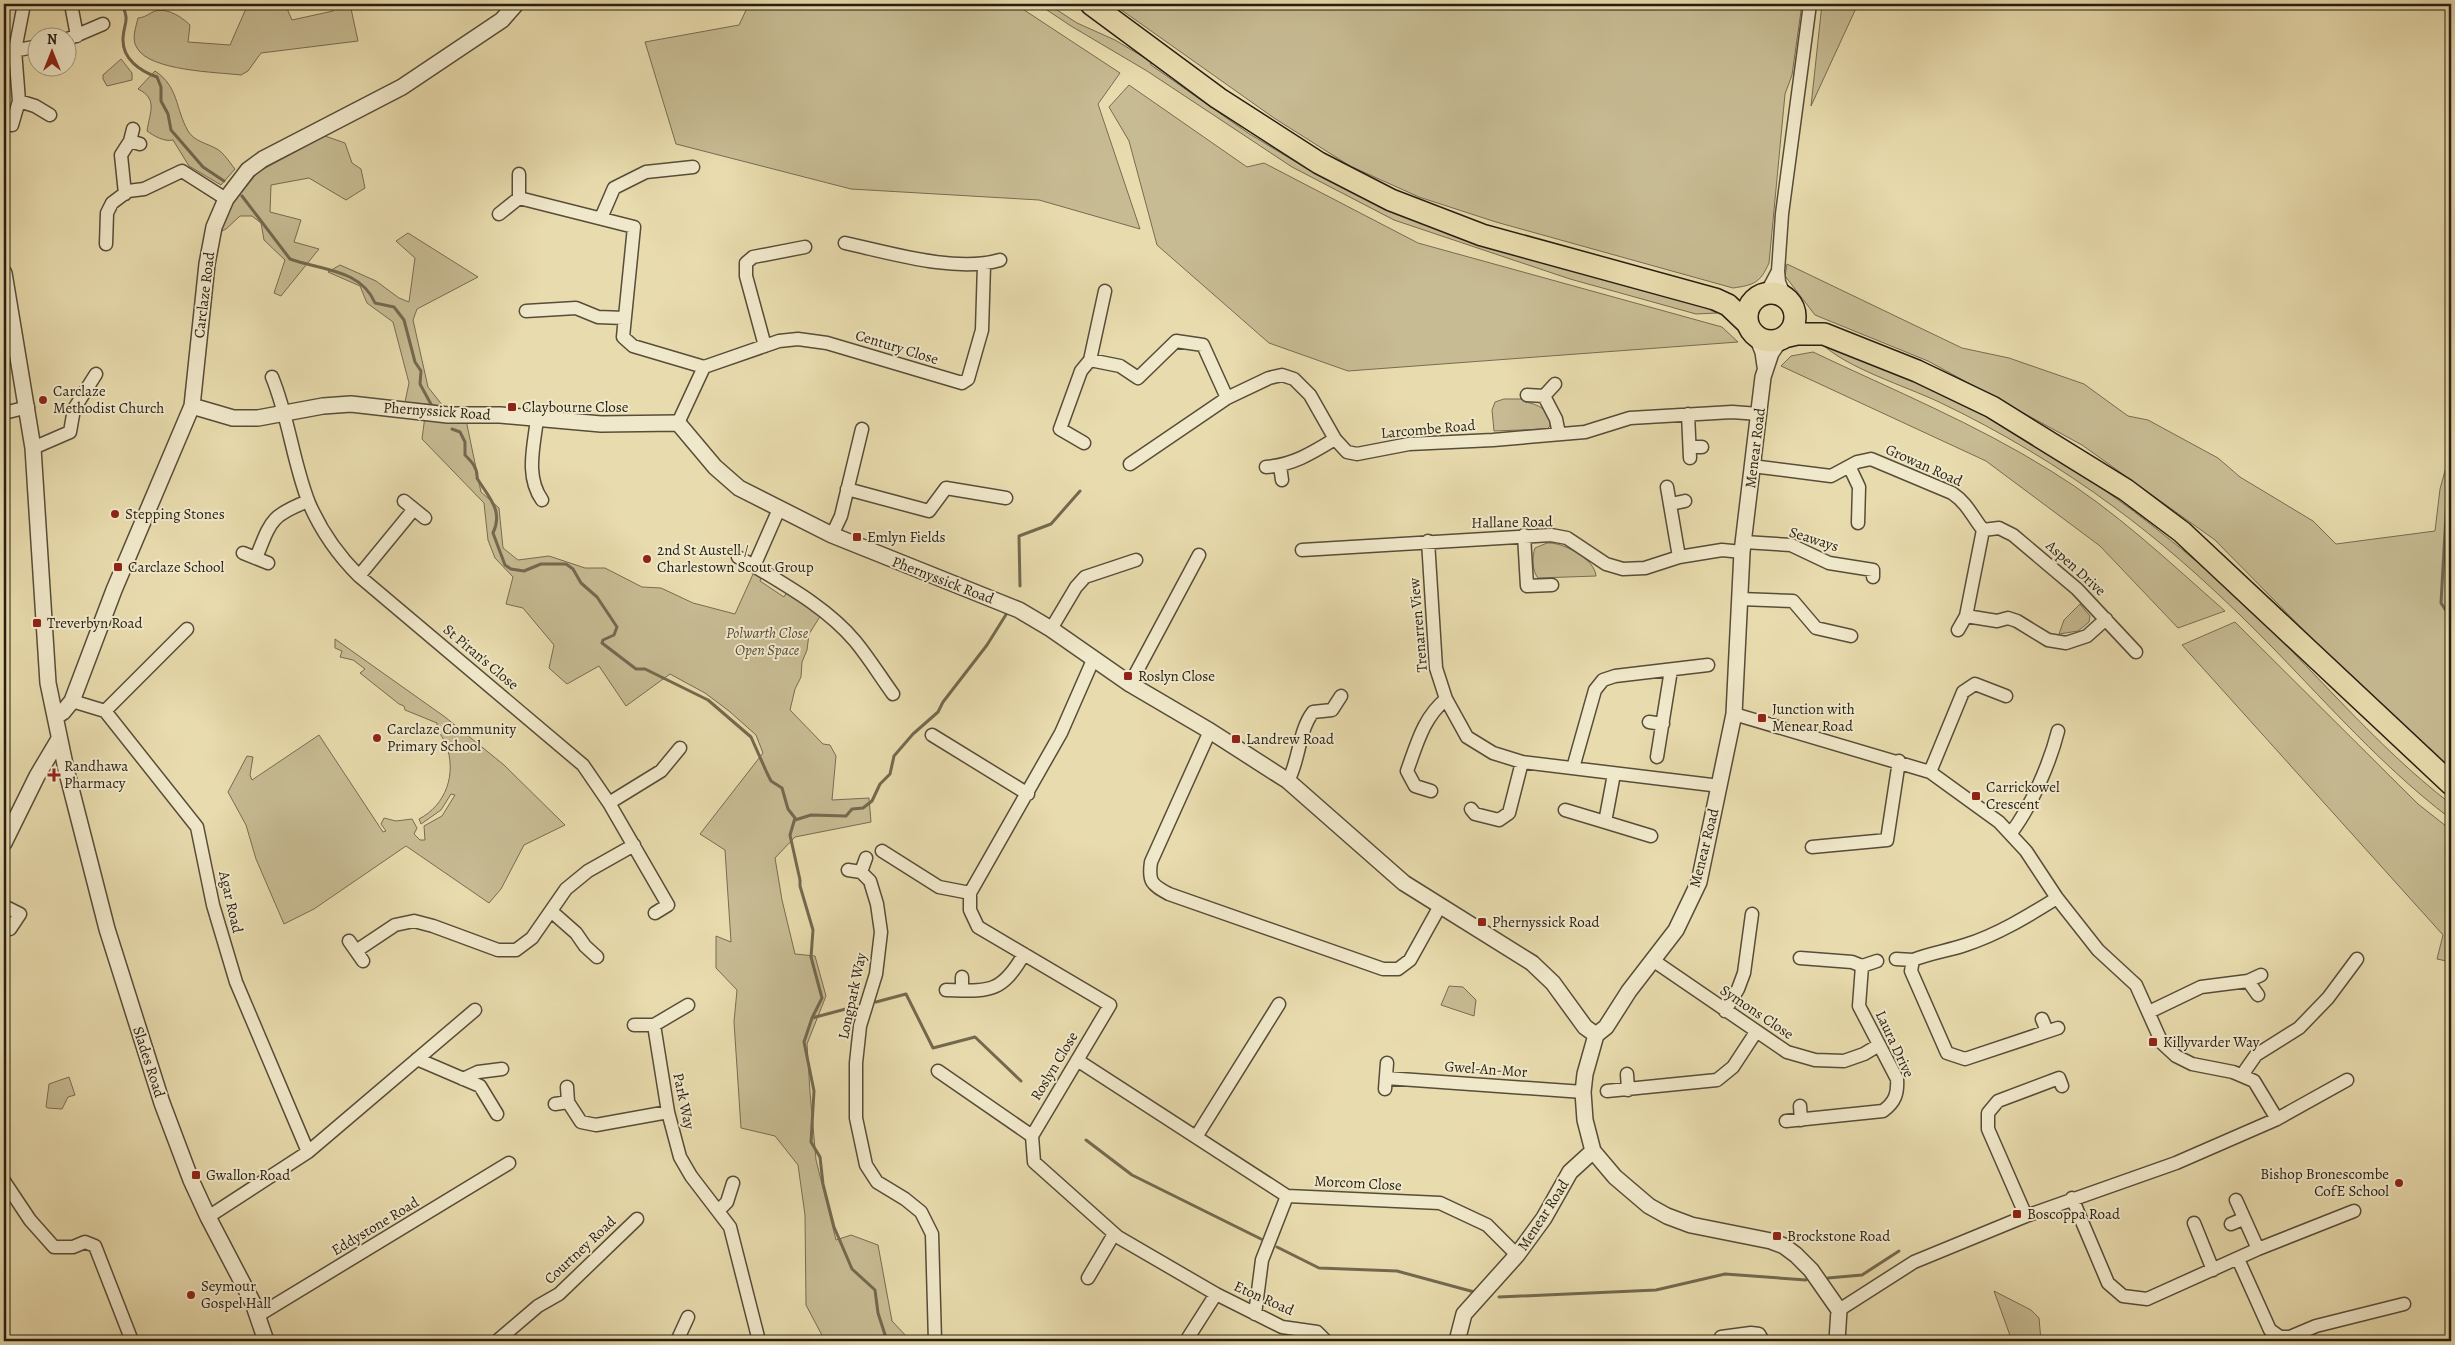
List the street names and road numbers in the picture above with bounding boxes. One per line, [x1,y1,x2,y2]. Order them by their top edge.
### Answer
street label: Carclaze Road [189,250,219,339]
street label: Century Close [853,325,941,369]
street label: Phernyssick Road [383,397,492,425]
street label: Menear Road [1740,406,1770,489]
street label: Larcombe Road [1380,415,1477,443]
street label: Growan Road [1882,439,1967,491]
street label: Hallane Road [1471,511,1554,533]
street label: Seaways [1787,522,1841,556]
street label: Aspen Drive [2041,535,2111,600]
street label: Phernyssick Road [889,551,998,609]
street label: Trenarren View [1404,577,1432,673]
street label: St Piran's Close [439,620,523,695]
street label: Menear Road [1684,805,1724,890]
street label: Agar Road [214,868,248,936]
street label: Longpark Way [833,951,871,1041]
street label: Symons Close [1716,980,1798,1044]
street label: Laura Drive [1871,1007,1919,1081]
street label: Slades Road [128,1024,170,1101]
street label: Roslyn Close [1026,1028,1083,1104]
street label: Gwel-An-Mor [1444,1056,1528,1082]
street label: Park Way [668,1071,700,1131]
street label: Morcom Close [1314,1171,1403,1195]
street label: Menear Road [1513,1175,1574,1254]
street label: Eddystone Road [327,1191,423,1260]
street label: Courtney Road [540,1211,621,1288]
street label: Eton Road [1231,1276,1298,1320]

